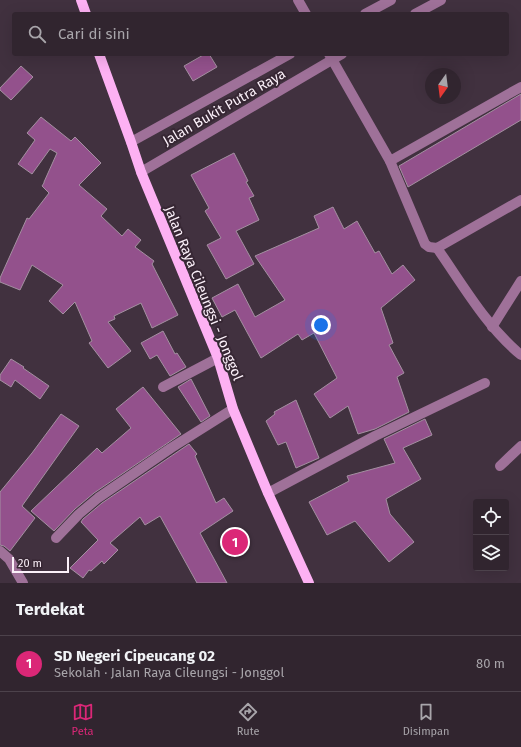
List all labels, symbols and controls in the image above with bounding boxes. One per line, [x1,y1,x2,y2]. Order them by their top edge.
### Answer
search box [12,12,509,56]
icon: search [26,23,48,45]
text: Cari di sini [58,25,130,43]
street label: Jalan Bukit Putra Raya [160,65,289,150]
north arrow [425,68,461,104]
street label: Jalan Raya Cileungsi - Jonggol [161,203,246,383]
your location [311,315,331,335]
map controls [473,499,509,571]
button: locate [473,499,509,535]
pin: 1 [222,527,248,557]
button: layers [473,535,509,571]
scale bar [12,555,69,574]
text: 20 m [18,557,42,570]
text: Terdekat [16,599,85,620]
text: SD Negeri Cipeucang 02 [54,647,215,665]
text: 1 [26,656,32,671]
text: 80 m [476,656,505,671]
text: Sekolah · Jalan Raya Cileungsi - Jonggol [54,665,284,680]
tab: Peta [72,701,94,738]
tab: Rute [237,701,260,738]
tab: Disimpan [403,701,449,738]

